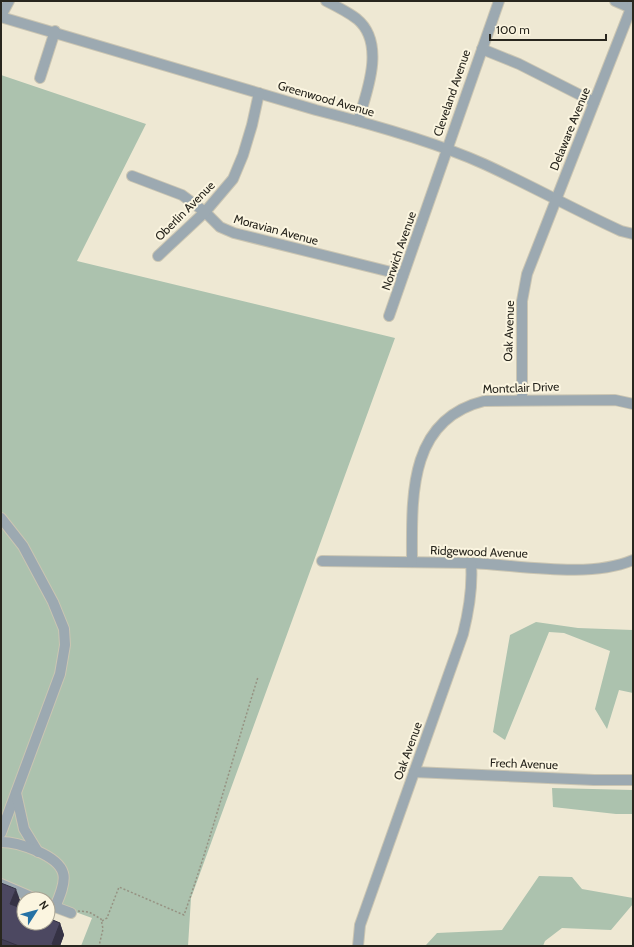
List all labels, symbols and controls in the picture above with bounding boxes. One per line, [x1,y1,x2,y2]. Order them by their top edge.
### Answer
scale bar [490,16,606,42]
text: 100 m [496,22,530,37]
street label: Cleveland Avenue [430,47,473,138]
street label: Greenwood Avenue [276,78,376,119]
street label: Delaware Avenue [546,85,593,173]
street label: Oberlin Avenue [152,178,218,244]
street label: Norwich Avenue [378,209,419,292]
street label: Moravian Avenue [232,211,320,248]
street label: Oak Avenue [500,300,517,362]
street label: Montclair Drive [482,379,560,396]
street label: Ridgewood Avenue [430,542,528,561]
street label: Oak Avenue [390,720,425,782]
street label: Frech Avenue [490,755,558,772]
north arrow [16,891,56,931]
text: N [36,898,52,912]

